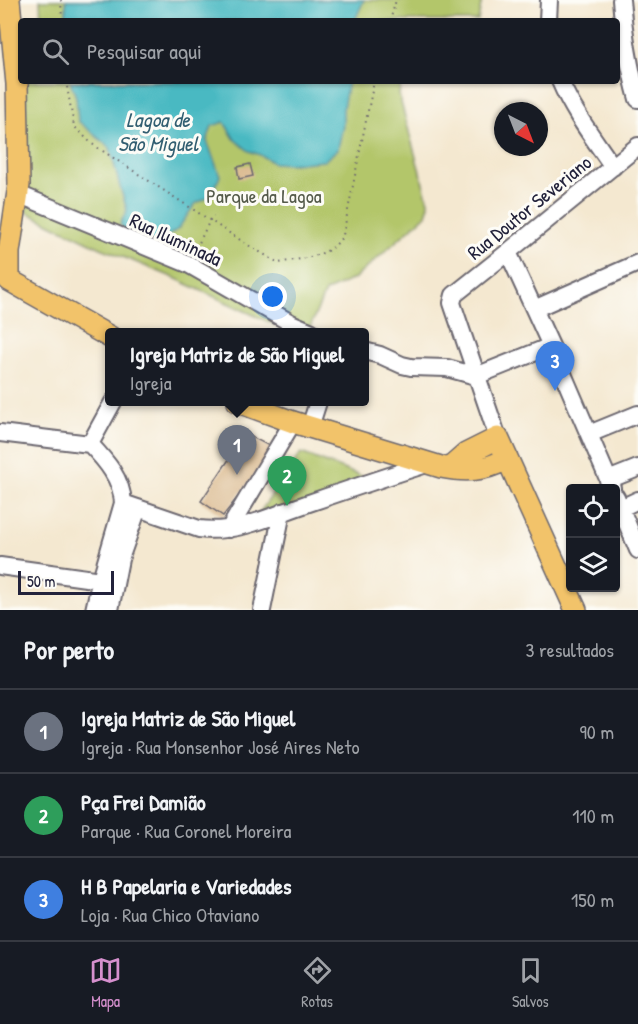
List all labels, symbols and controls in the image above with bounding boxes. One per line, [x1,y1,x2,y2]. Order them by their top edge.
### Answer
search box [18,18,620,84]
icon: search [39,35,72,68]
text: Pesquisar aqui [87,36,202,66]
north arrow [494,102,548,156]
water label: Lagoa de São Miguel [118,105,199,158]
street label: Rua Doutor Severiano [461,149,597,265]
park label: Parque da Lagoa [206,182,322,209]
street label: Rua Iluminada [126,206,226,272]
your location [258,282,287,311]
popup [105,328,369,406]
text: Igreja Matriz de São Miguel [130,339,344,369]
pin: 3 [536,342,574,391]
text: Igreja [130,369,172,396]
pin: 1 [218,426,256,475]
pin: 2 [268,456,306,506]
map controls [566,484,620,592]
button: locate [566,484,620,538]
button: layers [566,538,620,592]
scale bar [18,568,114,596]
text: 50 m [27,570,56,592]
text: Por perto [24,632,114,667]
text: 3 resultados [525,636,614,663]
text: Igreja Matriz de São Miguel [81,703,295,733]
text: 1 [40,718,47,745]
text: 90 m [580,718,614,745]
text: Igreja · Rua Monsenhor José Aires Neto [81,733,359,760]
text: Pça Frei Damião [81,787,206,817]
text: 2 [39,802,48,829]
text: 110 m [572,802,614,829]
text: Parque · Rua Coronel Moreira [81,817,291,844]
text: H B Papelaria e Variedades [81,871,291,901]
text: 3 [39,886,48,913]
text: 150 m [571,886,614,913]
text: Loja · Rua Chico Otaviano [81,901,259,928]
tab: Mapa [89,954,122,1012]
tab: Rotas [301,954,334,1012]
tab: Salvos [512,954,549,1012]

